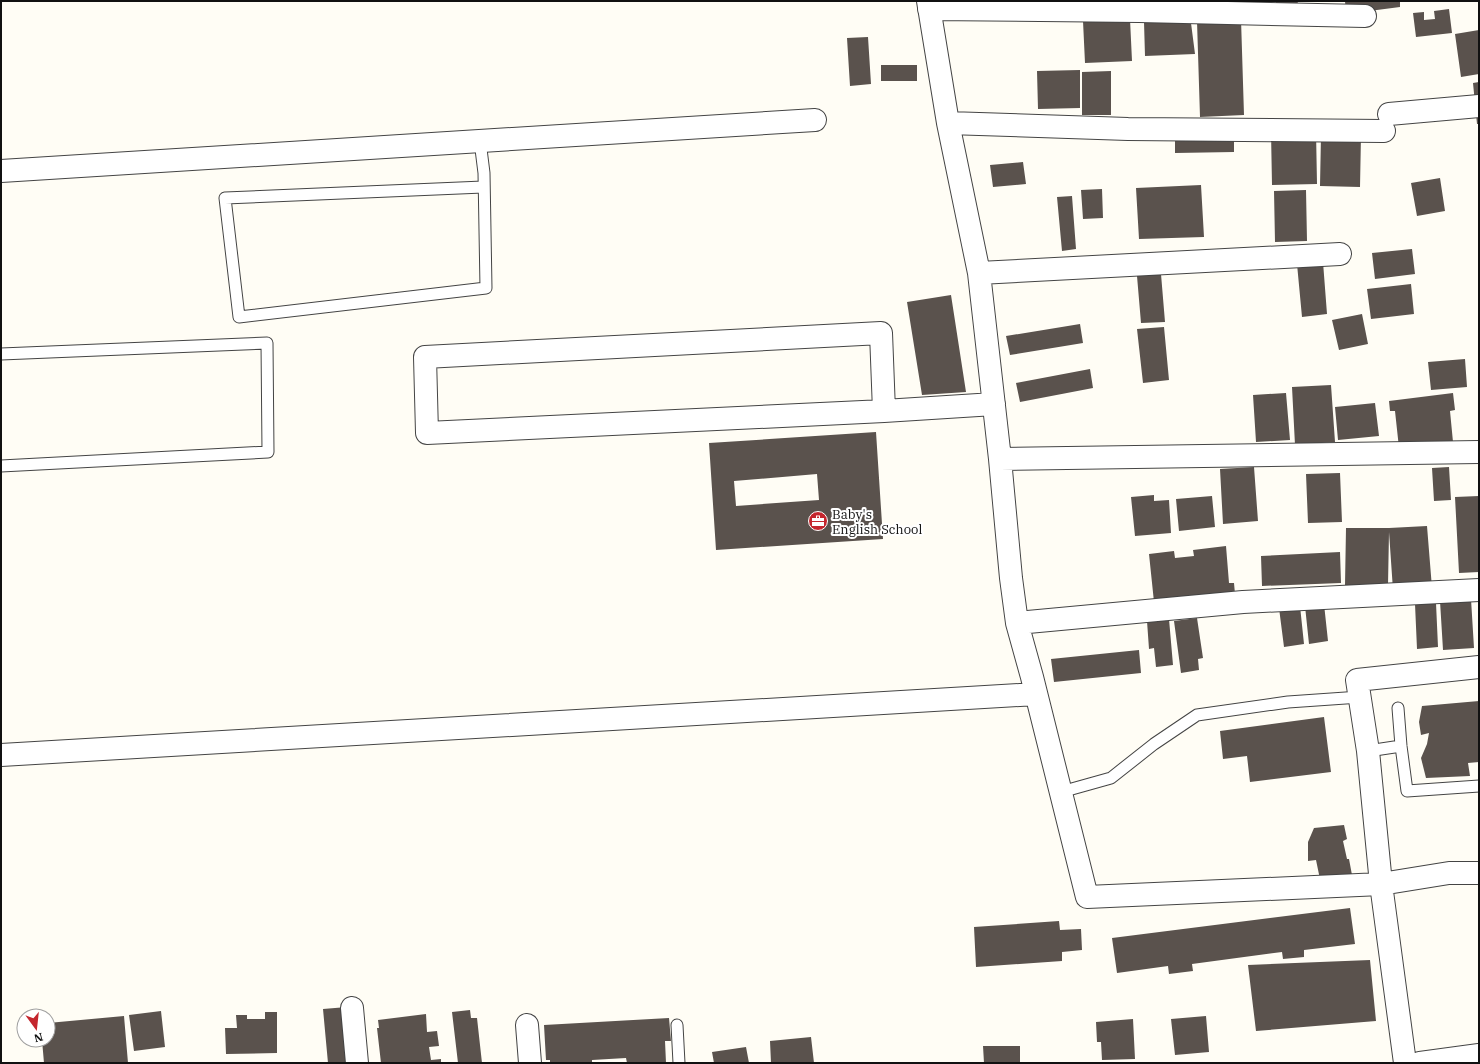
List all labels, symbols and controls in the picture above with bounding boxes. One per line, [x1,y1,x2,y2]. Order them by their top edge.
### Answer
place label: Baby's English School [832,506,922,538]
office icon: Baby's English School [807,510,829,532]
north arrow [16,1008,56,1048]
text: N [32,1030,45,1046]

